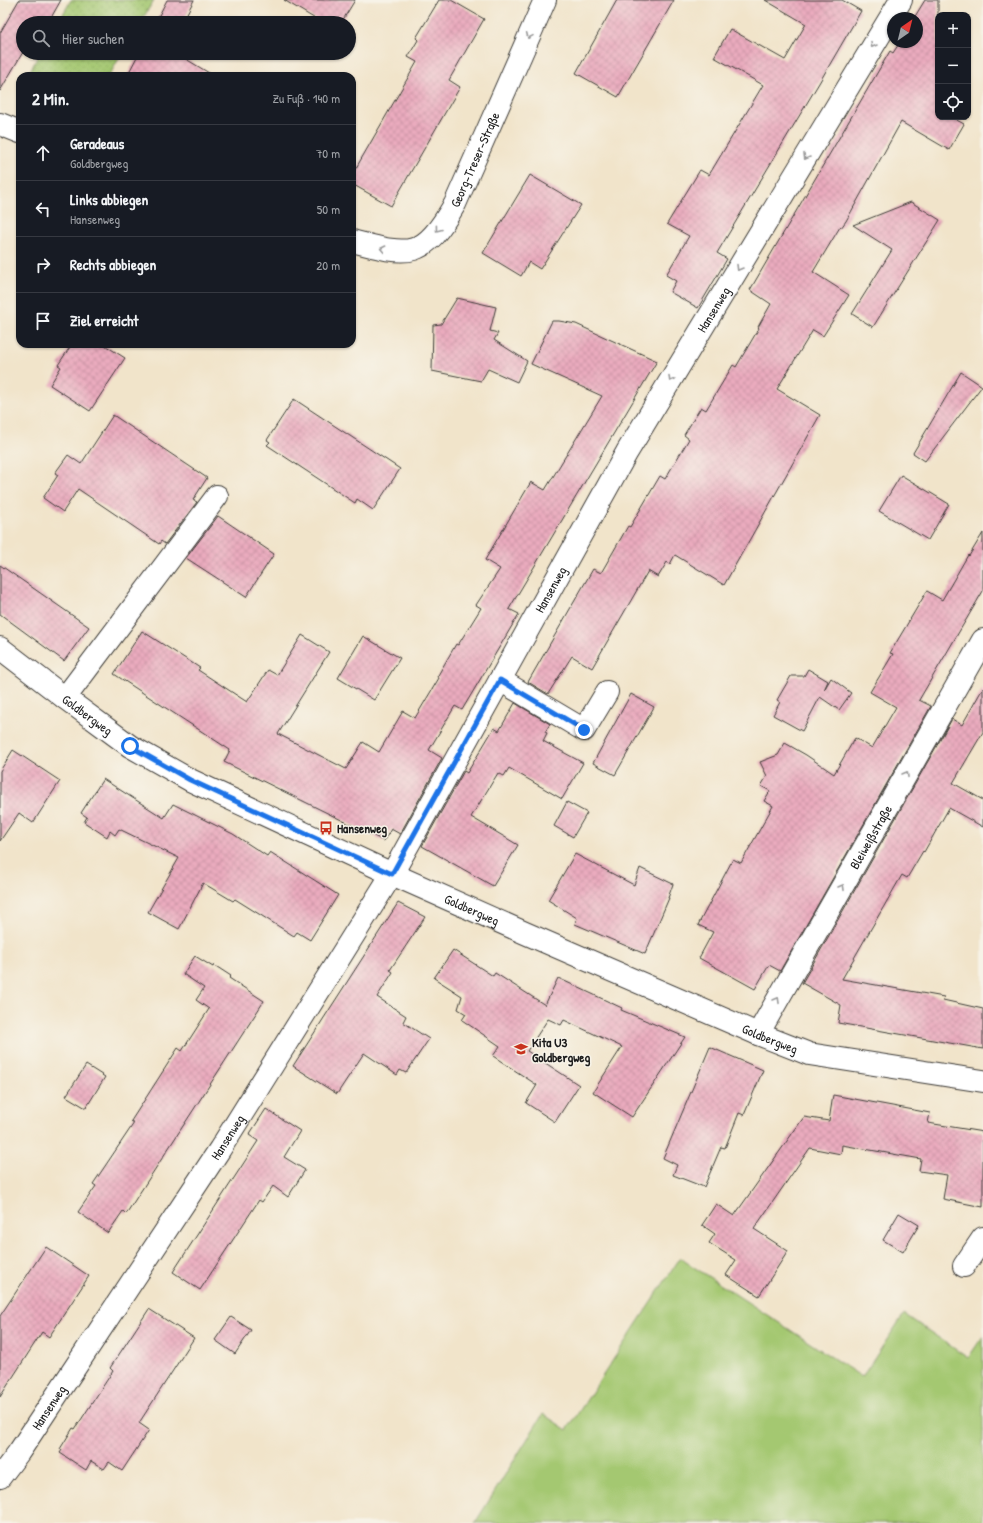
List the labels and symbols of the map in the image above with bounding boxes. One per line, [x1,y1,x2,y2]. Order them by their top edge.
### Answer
north arrow [887,12,923,48]
one-way arrow [526,31,534,39]
one-way arrow [871,41,878,48]
street label: Georg-Treser-Straße [446,109,504,210]
one-way arrow [803,153,811,160]
one-way arrow [436,225,443,232]
one-way arrow [380,245,386,253]
one-way arrow [736,264,743,271]
street label: Hansenweg [693,283,734,336]
one-way arrow [669,375,676,382]
street label: Hansenweg [530,563,571,616]
street label: Goldbergweg [59,690,117,739]
route end [575,721,593,739]
route start [121,737,139,755]
one-way arrow [902,771,909,778]
street label: Bleiweißstraße [845,802,896,872]
place label: Hansenweg [337,819,387,838]
bus stop icon: Hansenweg [318,820,334,836]
one-way arrow [837,884,844,891]
street label: Goldbergweg [442,889,502,930]
one-way arrow [773,997,780,1004]
street label: Goldbergweg [740,1019,801,1058]
place label: Kita U3 Goldbergweg [532,1033,591,1067]
school or university icon: Kita U3 Goldbergweg [513,1041,529,1057]
street label: Hansenweg [206,1111,248,1163]
street label: Hansenweg [27,1381,70,1433]

